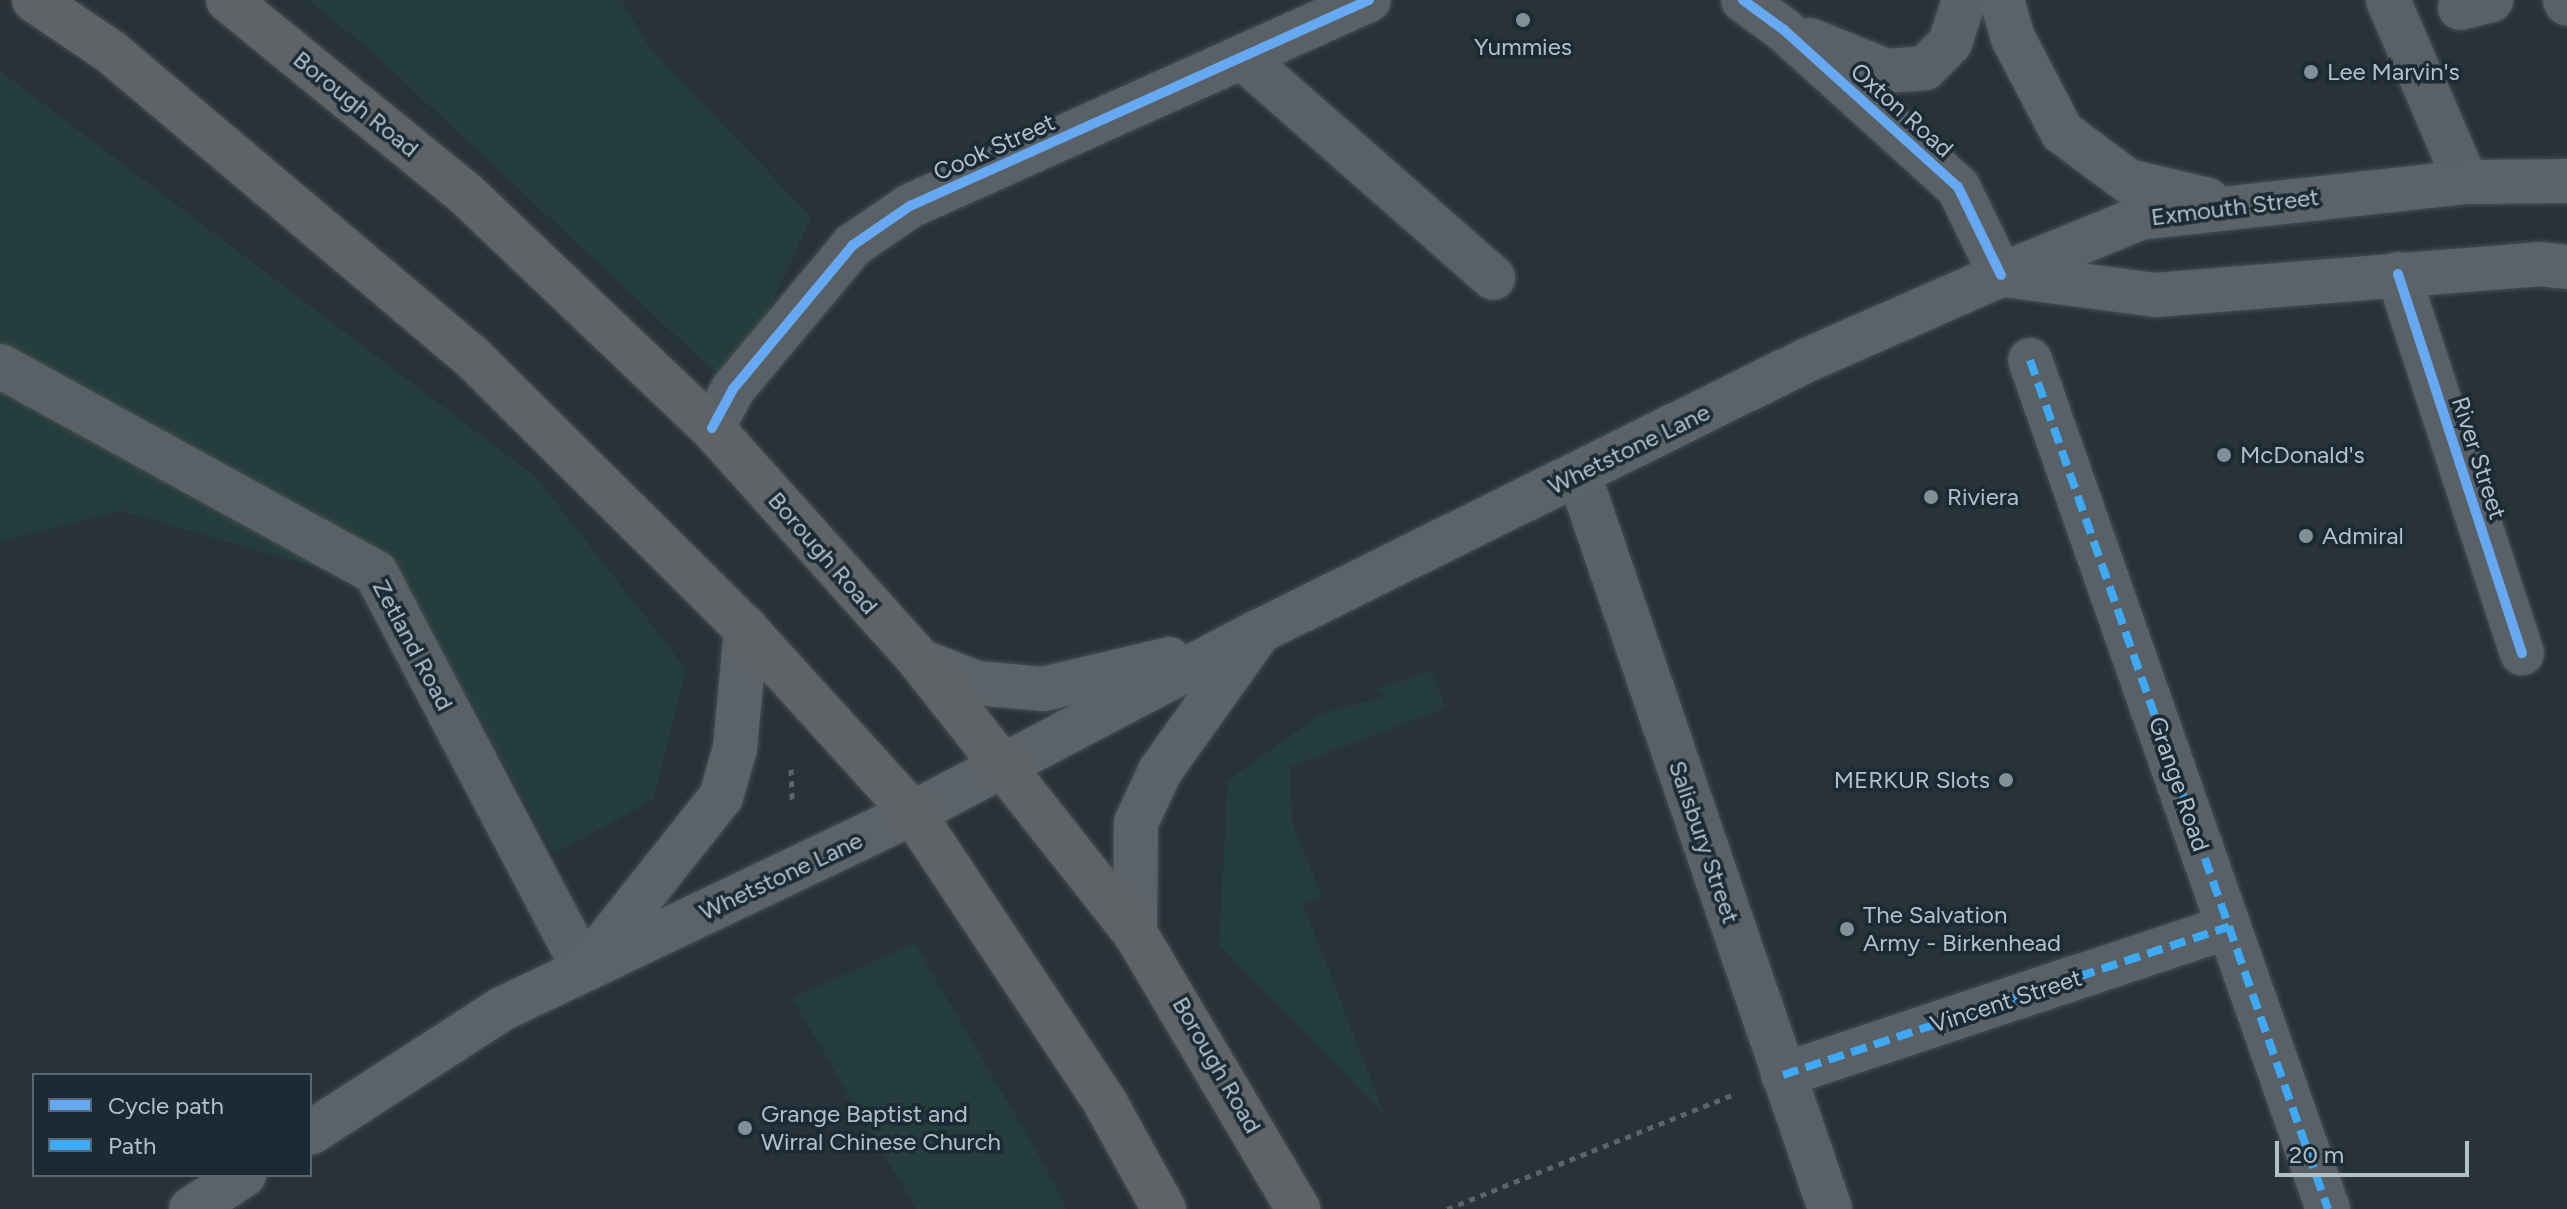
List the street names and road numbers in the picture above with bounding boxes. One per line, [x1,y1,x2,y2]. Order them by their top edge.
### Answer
street label: Borough Road [288,45,424,163]
street label: Oxton Road [1845,57,1959,163]
street label: Cook Street [929,107,1059,187]
street label: Exmouth Street [2149,182,2321,232]
street label: River Street [2446,393,2512,523]
street label: Whetstone Lane [1543,397,1715,501]
street label: Borough Road [762,486,884,620]
street label: Zetland Road [367,575,459,715]
street label: Grange Road [2143,713,2215,855]
street label: Salisbury Street [1663,757,1745,927]
street label: Whetstone Lane [695,826,867,926]
street label: Vincent Street [1927,963,2085,1039]
street label: Borough Road [1166,992,1268,1138]

